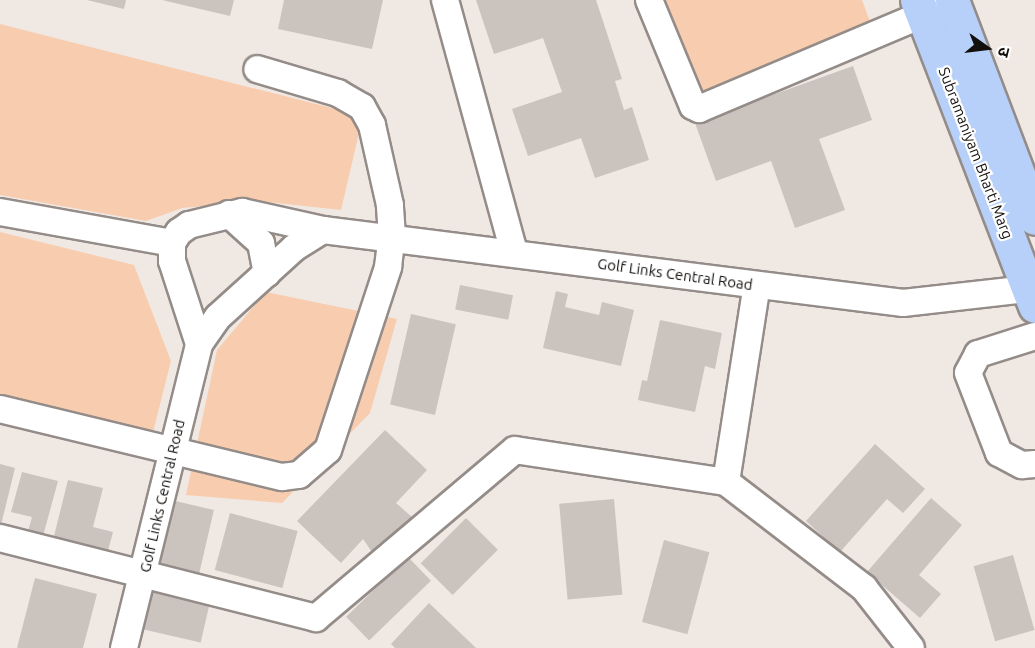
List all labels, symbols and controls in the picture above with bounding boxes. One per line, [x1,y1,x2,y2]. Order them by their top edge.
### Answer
north arrow [957,18,1017,78]
text: उ [995,46,1014,59]
street label: Subramaniyam Bharti Marg [935,65,1017,241]
street label: Golf Links Central Road [596,254,754,294]
street label: Golf Links Central Road [136,418,188,574]

